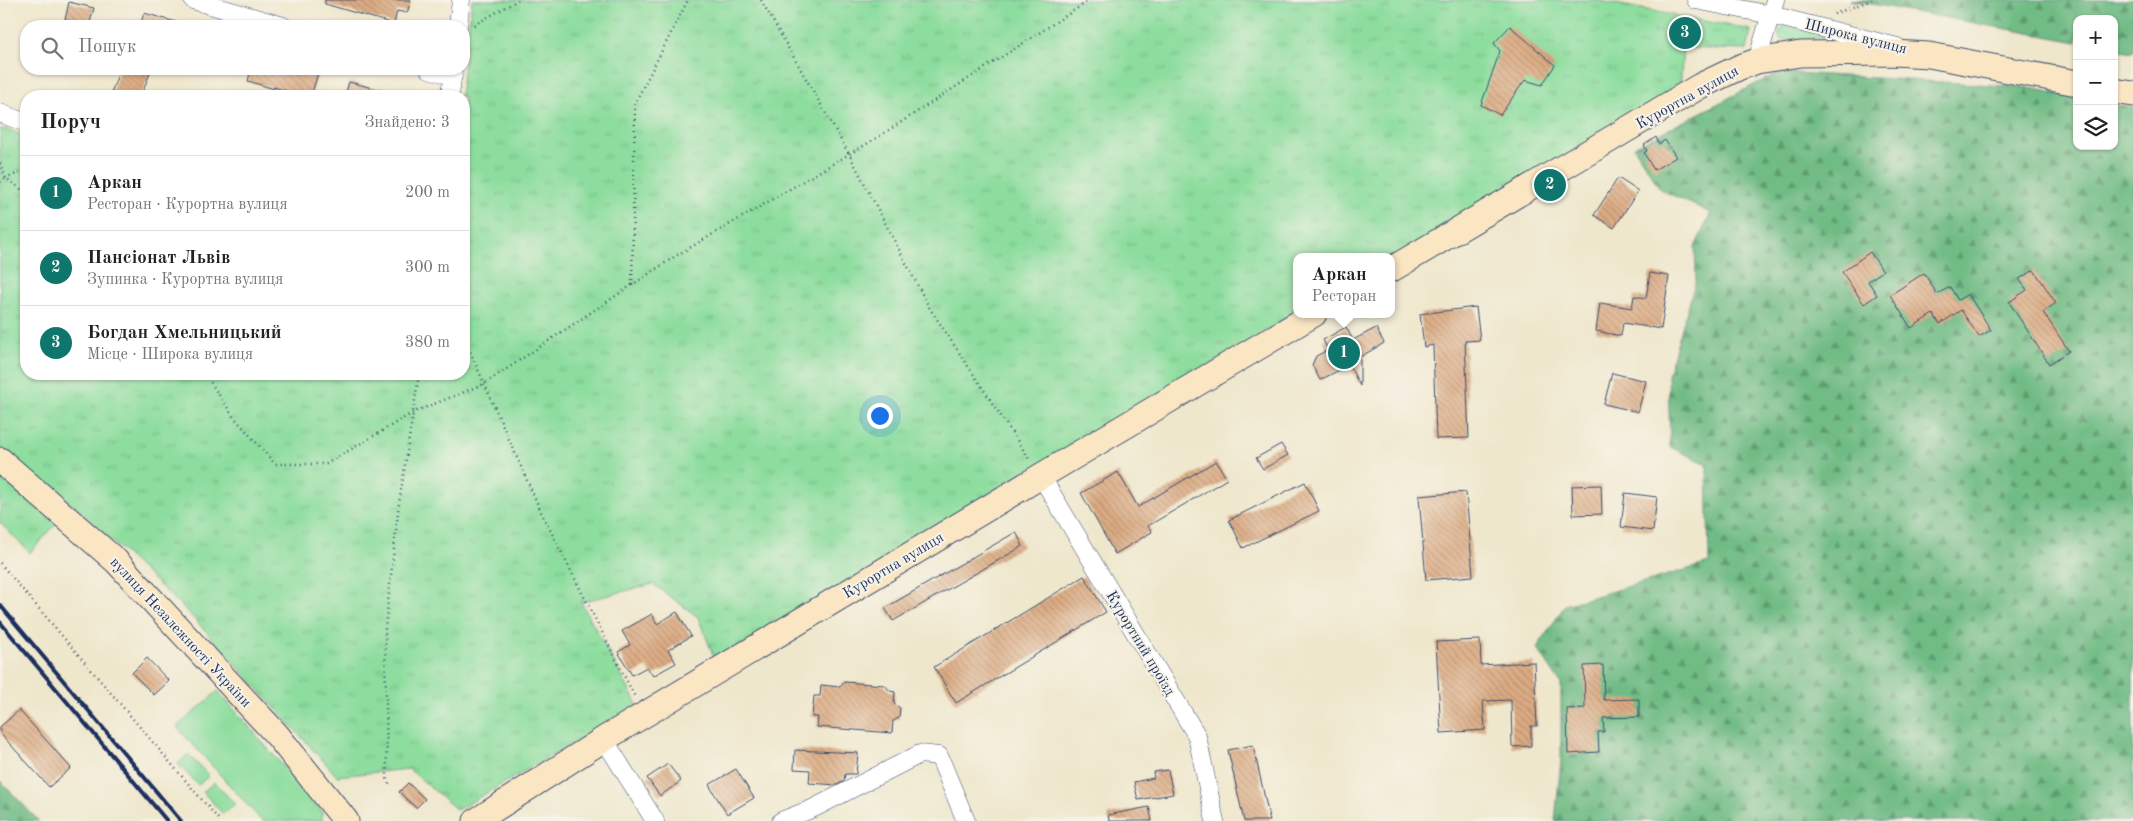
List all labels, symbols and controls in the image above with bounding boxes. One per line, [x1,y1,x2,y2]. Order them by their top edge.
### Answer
pin: 3 [1669,14,1701,52]
map controls [2073,15,2118,150]
button: + [2073,15,2118,60]
street label: Широка вулиця [1803,17,1909,57]
search box [20,20,470,75]
icon: search [38,34,66,62]
text: Пошук [78,38,136,57]
button: − [2073,60,2118,105]
street label: Курортна вулиця [1634,64,1742,133]
button: layers [2073,105,2118,150]
text: Поруч [40,112,101,133]
text: Знайдено: 3 [365,115,450,131]
pin: 2 [1534,166,1566,204]
text: Аркан [87,174,142,193]
text: 1 [51,185,61,201]
text: 200 m [405,185,450,201]
text: Ресторан · Курортна вулиця [87,197,288,213]
text: Пансіонат Львів [87,249,231,268]
popup [1293,253,1395,318]
text: 2 [51,260,61,276]
text: 300 m [405,260,450,276]
text: Аркан [1312,266,1367,285]
text: Зупинка · Курортна вулиця [87,272,283,288]
text: Ресторан [1312,289,1376,305]
text: Богдан Хмельницький [87,324,282,343]
pin: 1 [1328,334,1360,372]
text: 3 [51,335,61,351]
text: 380 m [405,335,450,351]
text: Місце · Широка вулиця [87,347,253,363]
your location [867,403,893,429]
street label: Курортна вулиця [841,530,947,602]
street label: вулиця Незалежності України [107,555,253,711]
street label: Курортний проїзд [1103,589,1177,699]

